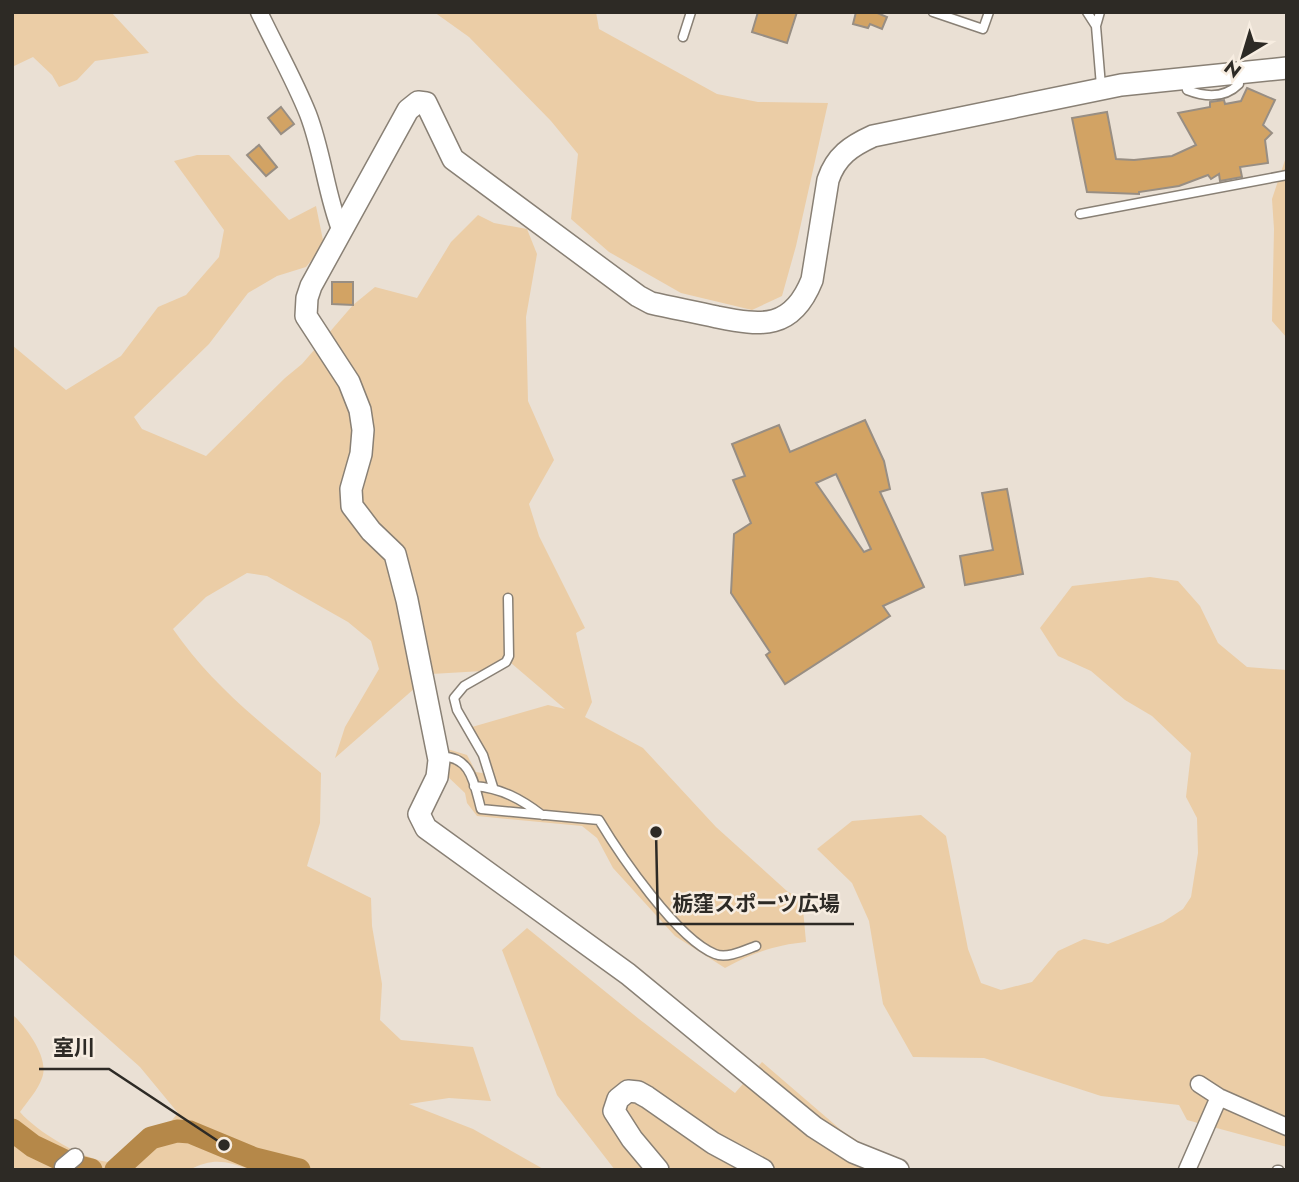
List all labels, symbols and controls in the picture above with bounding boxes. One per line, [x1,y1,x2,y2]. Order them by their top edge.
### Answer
north arrow [1208,21,1278,91]
text: N [1219,54,1247,84]
callout: 栃窪スポーツ広場 [658,882,854,924]
text: 栃窪スポーツ広場 [672,889,840,919]
callout: 室川 [39,1027,109,1069]
text: 室川 [53,1033,95,1063]

